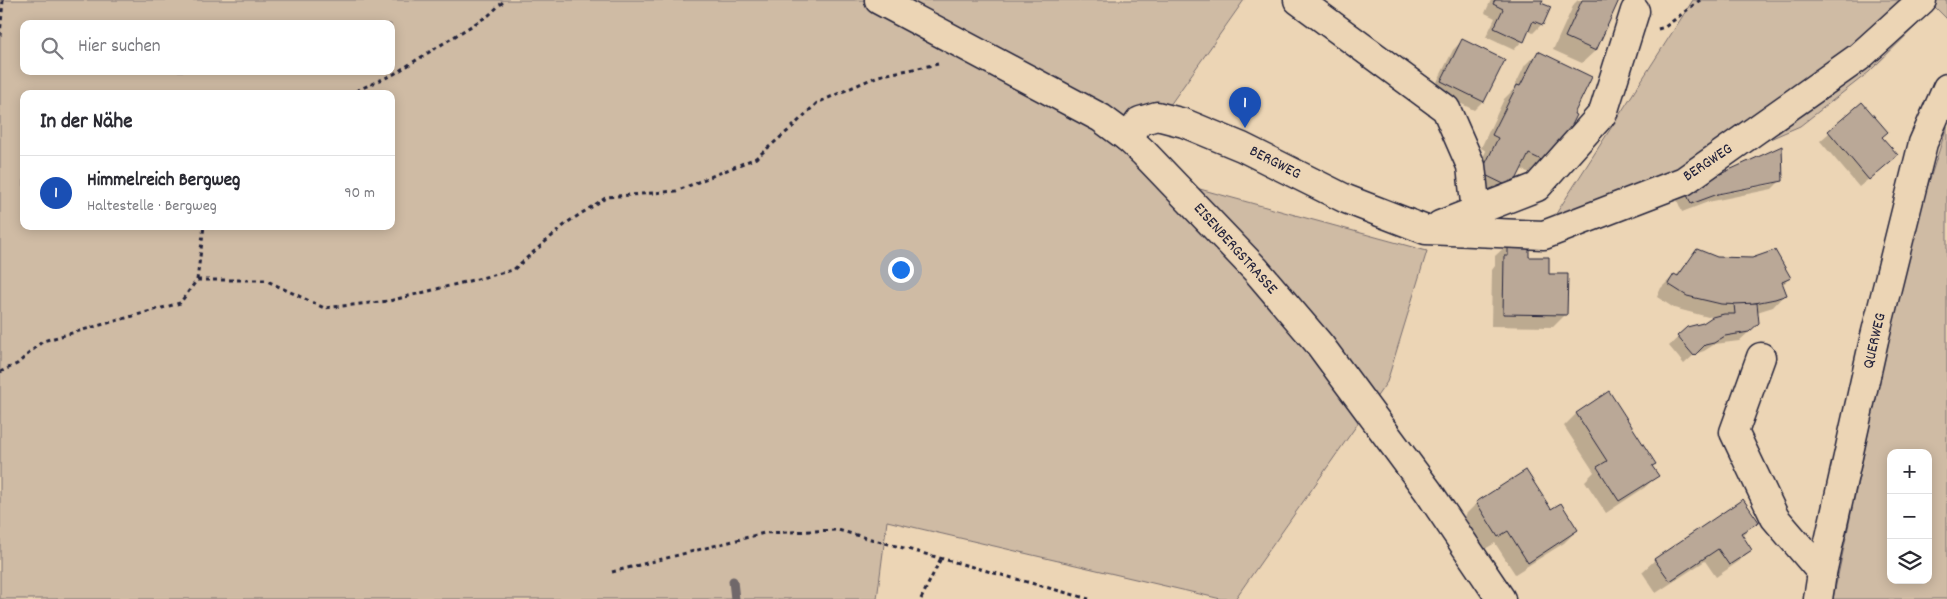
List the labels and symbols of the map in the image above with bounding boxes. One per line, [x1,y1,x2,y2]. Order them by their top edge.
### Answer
pin: 1 [1229,87,1261,128]
street label: BERGWEG [1679,138,1737,188]
street label: BERGWEG [1245,140,1305,186]
street label: EISENBERGSTRASSE [1187,198,1283,301]
your location [888,257,914,283]
street label: QUERWEG [1857,311,1893,371]

